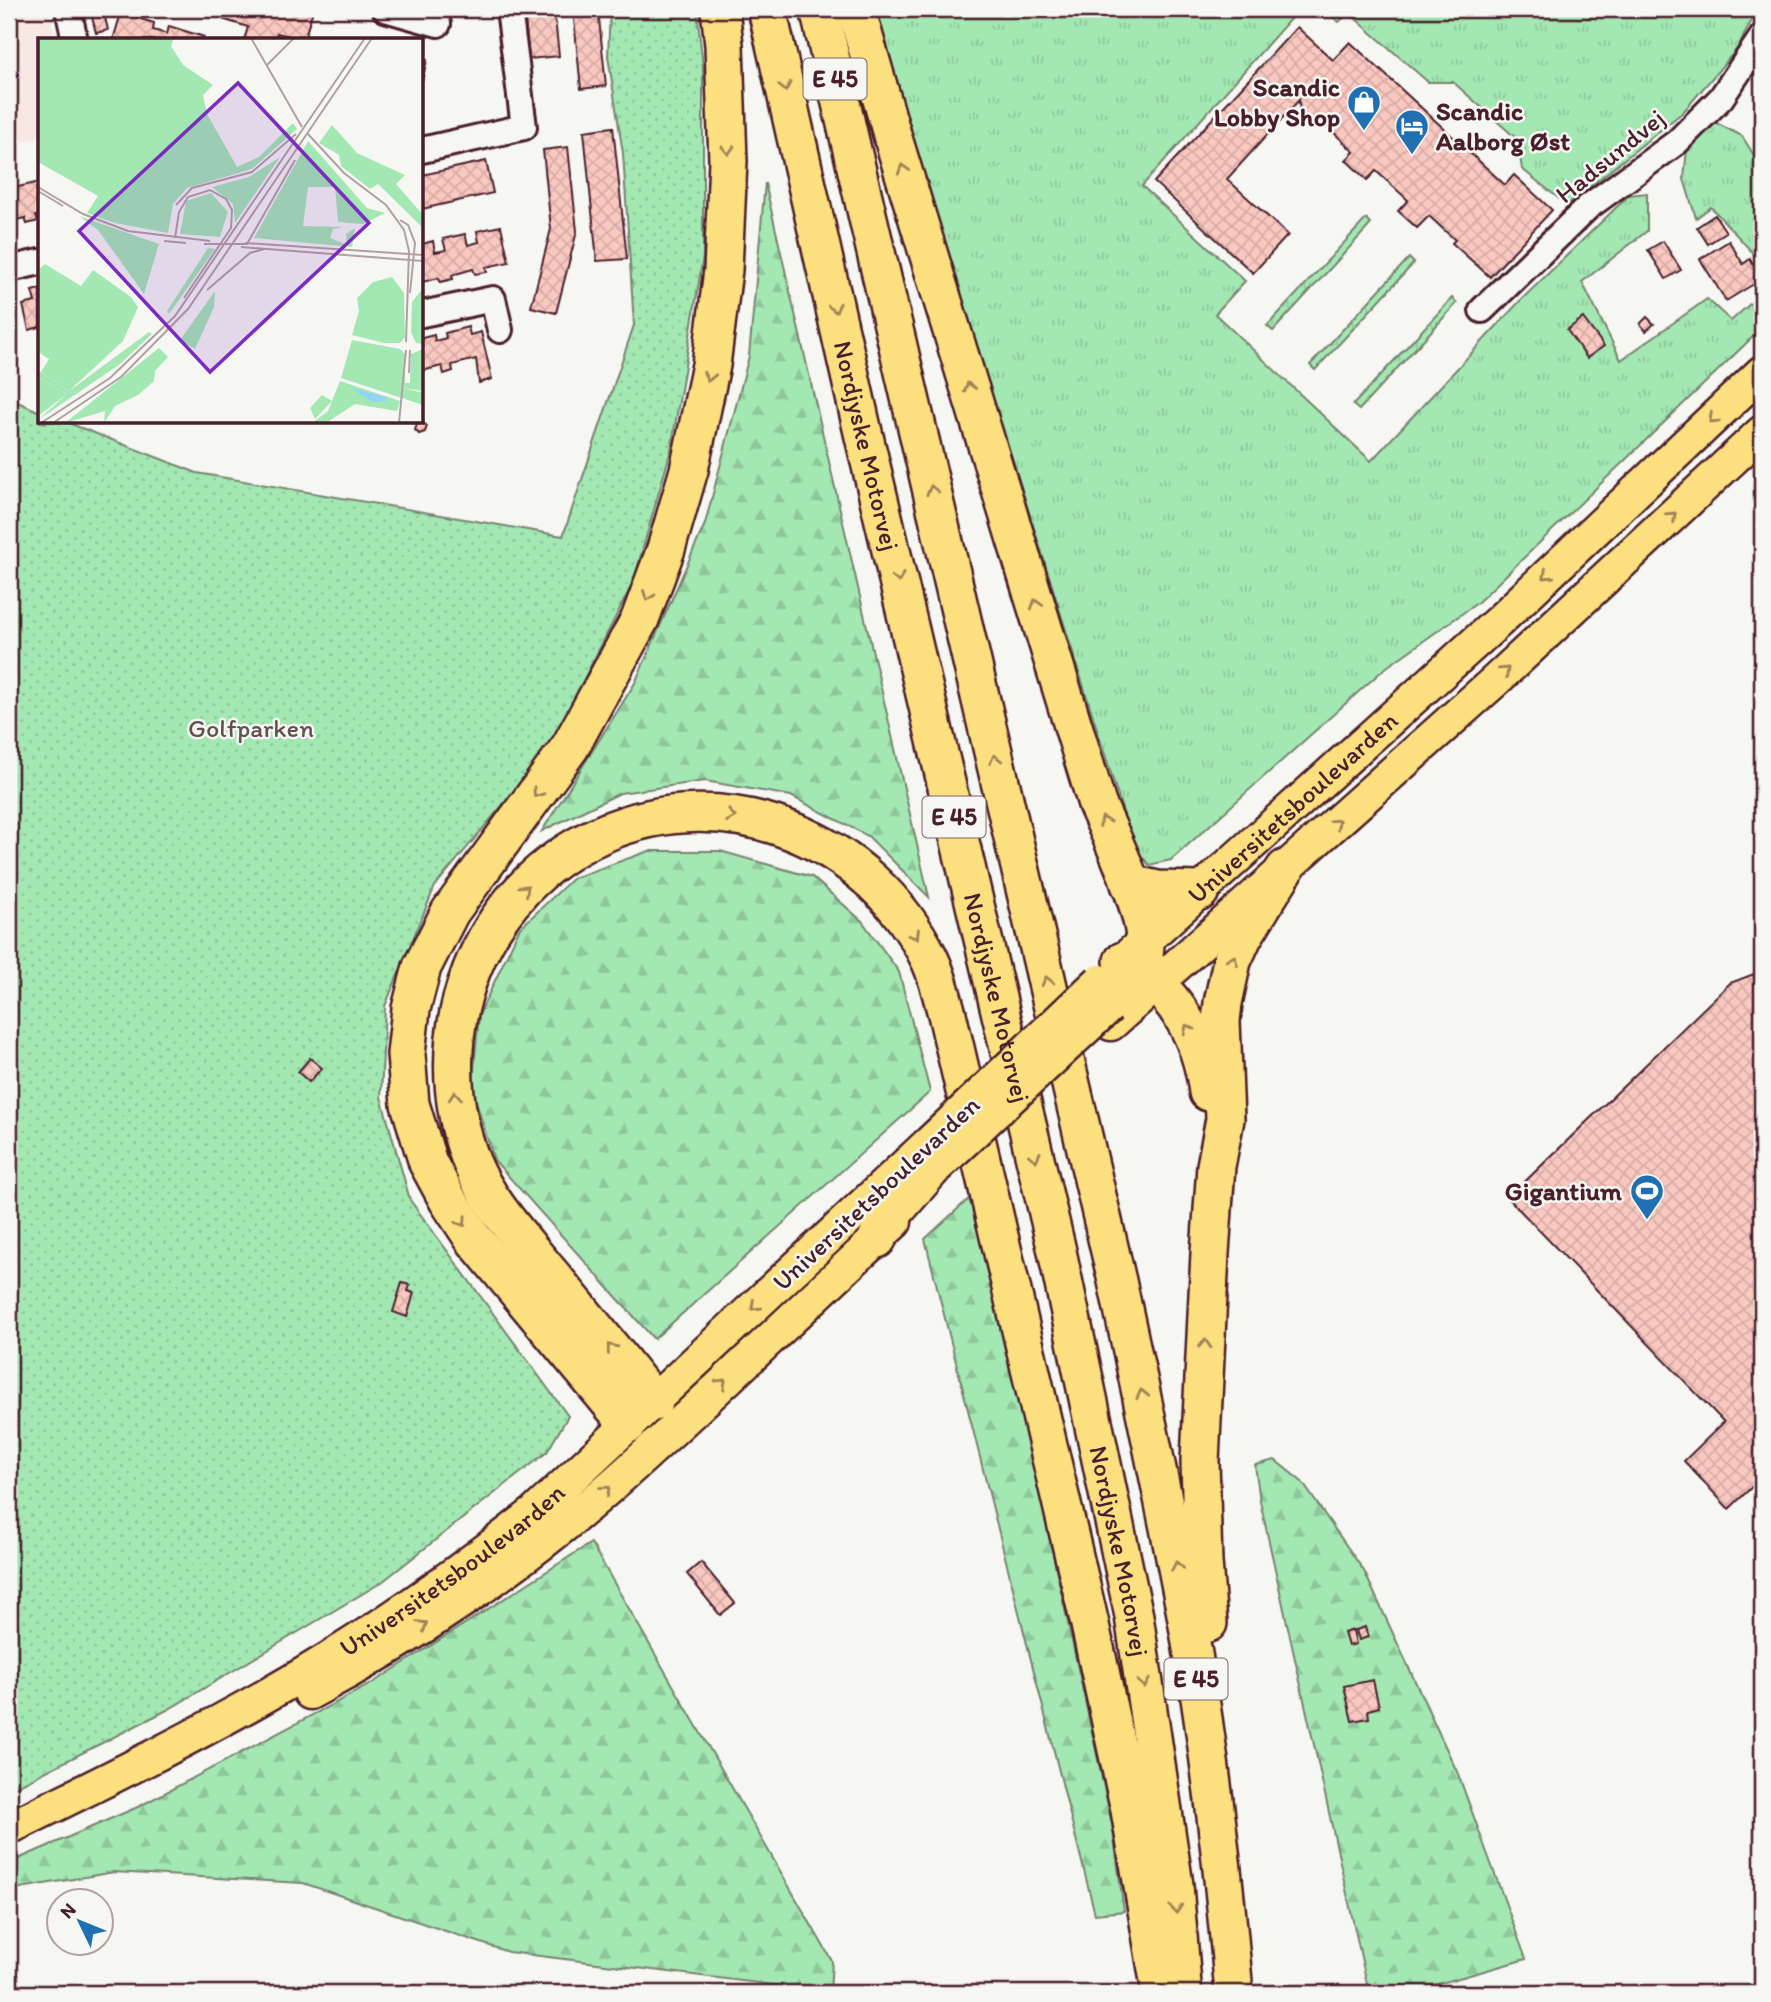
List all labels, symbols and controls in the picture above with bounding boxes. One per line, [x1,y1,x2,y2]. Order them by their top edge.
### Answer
inset map [38,38,424,424]
road number: E 45 [804,58,866,100]
place label: Scandic Lobby Shop [1214,71,1340,133]
one-way arrow [777,81,791,93]
shop icon: Scandic Lobby Shop [1345,83,1383,132]
place label: Scandic Aalborg Øst [1435,95,1570,157]
street label: Hadsundvej [1549,102,1671,210]
hotel icon: Scandic Aalborg Øst [1393,107,1431,156]
one-way arrow [720,145,735,156]
one-way arrow [896,164,911,176]
one-way arrow [827,302,842,314]
street label: Nordjyske Motorvej [827,338,907,554]
one-way arrow [702,371,717,383]
one-way arrow [963,381,978,393]
one-way arrow [1708,410,1721,423]
one-way arrow [926,484,940,496]
one-way arrow [1664,512,1677,525]
one-way arrow [1543,567,1556,580]
one-way arrow [890,572,904,584]
one-way arrow [643,589,657,601]
one-way arrow [1029,599,1044,611]
one-way arrow [1497,667,1510,680]
street label: Universitetsboulevarden [1181,704,1405,910]
park label: Golfparken [188,712,314,744]
one-way arrow [989,753,1003,765]
one-way arrow [533,785,545,798]
road number: E 45 [922,796,986,838]
one-way arrow [726,808,737,823]
one-way arrow [1098,816,1112,829]
one-way arrow [1328,819,1341,831]
one-way arrow [517,884,530,897]
street label: Nordjyske Motorvej [957,890,1037,1106]
one-way arrow [907,928,920,941]
one-way arrow [1225,954,1239,966]
one-way arrow [1041,975,1055,987]
one-way arrow [1183,1024,1197,1036]
street label: Universitetsboulevarden [766,1088,987,1297]
one-way arrow [448,1091,463,1102]
one-way arrow [1026,1151,1041,1163]
sports icon: Gigantium [1628,1172,1666,1221]
place label: Gigantium [1505,1175,1622,1207]
one-way arrow [454,1214,466,1227]
one-way arrow [750,1298,763,1310]
one-way arrow [1198,1338,1213,1349]
one-way arrow [607,1344,620,1356]
one-way arrow [714,1379,727,1392]
one-way arrow [1135,1388,1150,1400]
street label: Nordjyske Motorvej [1082,1443,1156,1659]
street label: Universitetsboulevarden [334,1476,572,1664]
one-way arrow [598,1486,611,1498]
one-way arrow [1170,1560,1185,1572]
one-way arrow [415,1621,428,1633]
road number: E 45 [1164,1658,1228,1700]
one-way arrow [1136,1677,1151,1689]
north arrow [46,1886,116,1956]
text: N [55,1898,81,1923]
one-way arrow [1168,1903,1183,1914]

